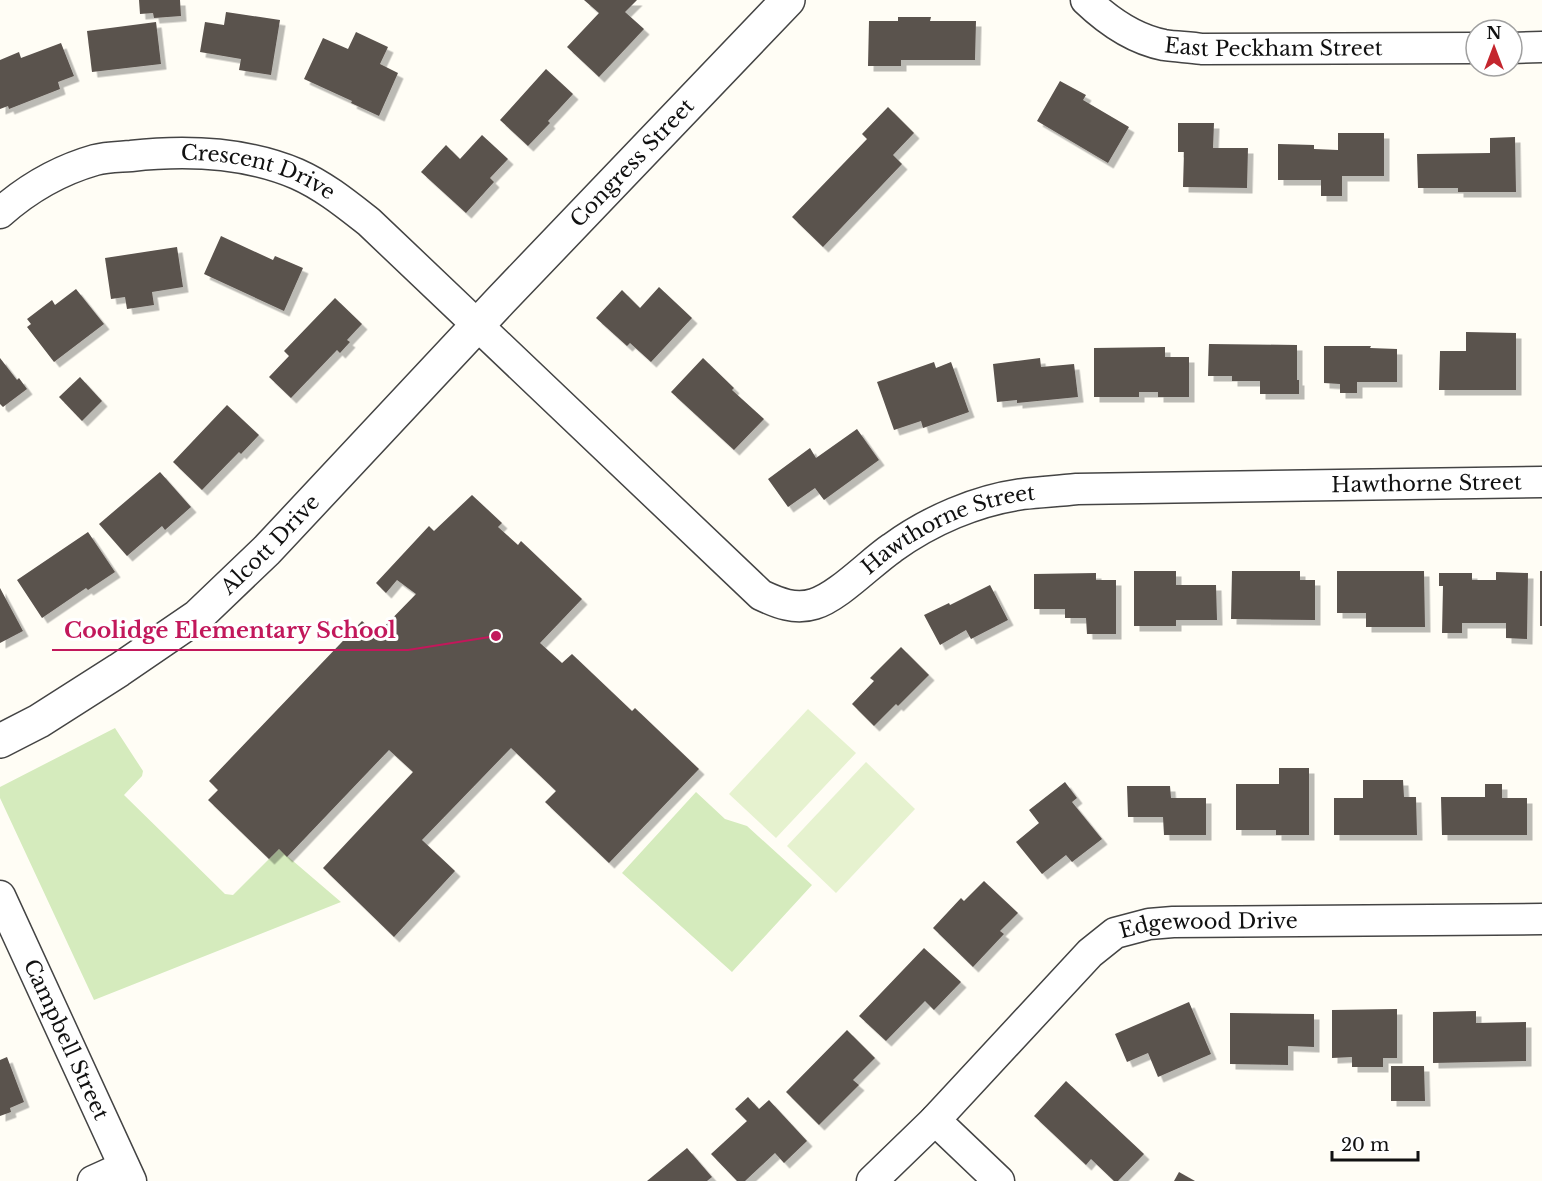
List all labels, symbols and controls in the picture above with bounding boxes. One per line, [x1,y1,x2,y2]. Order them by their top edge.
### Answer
north arrow [1464,18,1524,78]
text: N [1486,23,1502,43]
street label: East Peckham Street [1163,32,1383,62]
street label: Congress Street [565,93,700,233]
street label: Crescent Drive [181,140,340,205]
street label: Hawthorne Street [1331,469,1522,498]
street label: Hawthorne Street [856,480,1036,580]
street label: Alcott Drive [215,489,325,601]
callout: Coolidge Elementary School [52,610,408,650]
text: Coolidge Elementary School [64,617,396,644]
street label: Edgewood Drive [1116,908,1298,944]
street label: Campbell Street [18,955,114,1124]
scale bar [1332,1124,1418,1162]
text: 20 m [1341,1134,1389,1156]

